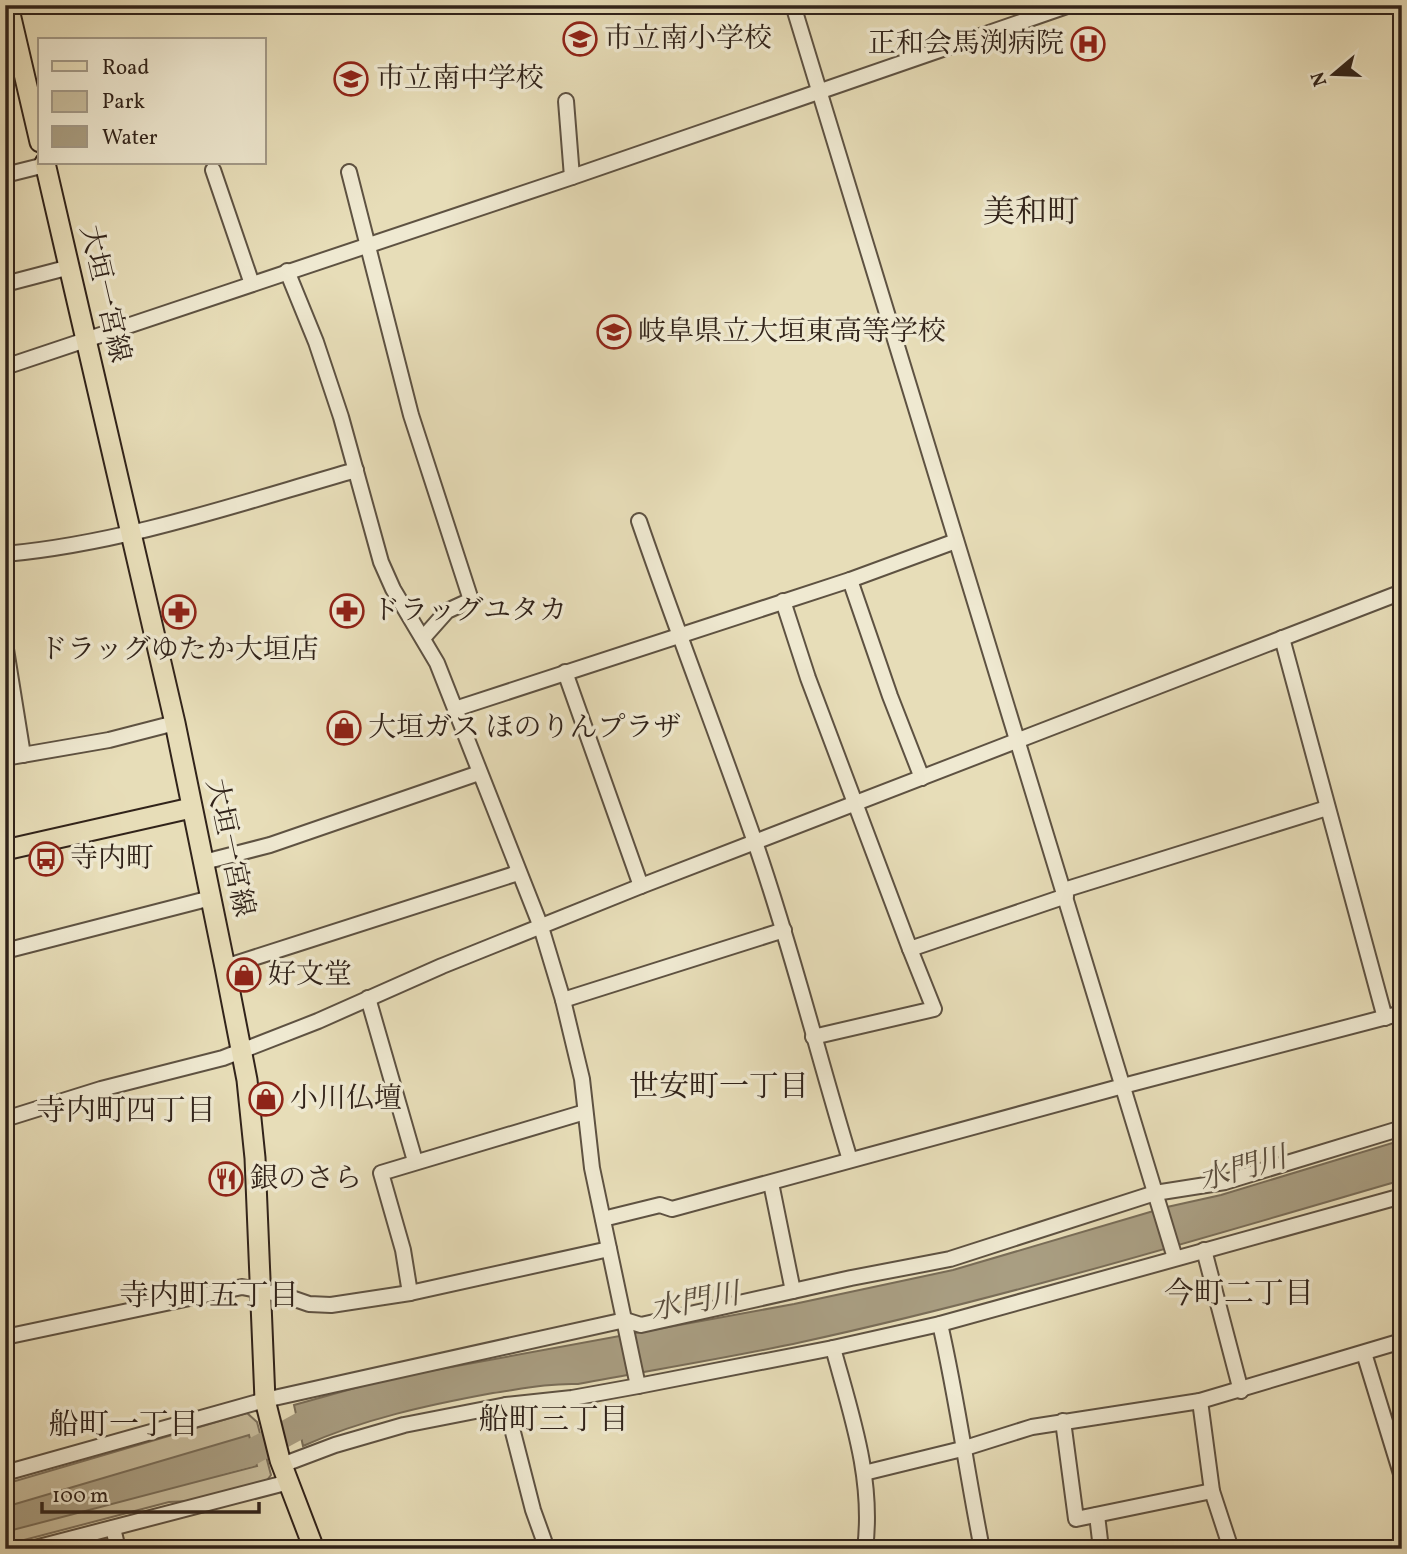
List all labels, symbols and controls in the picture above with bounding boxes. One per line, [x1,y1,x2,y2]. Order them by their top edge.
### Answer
school or university icon: 市立南小学校 [561,20,599,58]
place label: 市立南小学校 [604,20,772,59]
place label: 正和会馬渕病院 [868,25,1064,64]
hospital icon: 正和会馬渕病院 [1069,25,1107,63]
legend [38,38,266,164]
north arrow [1298,38,1368,108]
text: Road [102,54,149,83]
school or university icon: 市立南中学校 [332,60,370,98]
place label: 市立南中学校 [376,60,544,99]
text: N [1305,68,1334,90]
text: Park [102,88,145,117]
text: Water [102,124,158,153]
district label: 美和町 [983,192,1079,236]
street label: 大垣一宮線 [69,221,139,367]
school or university icon: 岐阜県立大垣東高等学校 [595,313,633,351]
place label: 岐阜県立大垣東高等学校 [638,313,946,352]
pharmacy icon: ドラッグユタカ [328,592,366,630]
place label: ドラッグユタカ [372,592,567,631]
pharmacy icon: ドラッグゆたか大垣店 [160,593,198,631]
place label: ドラッグゆたか大垣店 [39,631,319,670]
shop icon: 大垣ガス ほのりんプラザ [325,709,363,747]
place label: 大垣ガス ほのりんプラザ [368,709,682,748]
street label: 大垣一宮線 [195,775,263,921]
bus stop icon: 寺内町 [27,840,65,878]
place label: 寺内町 [70,840,154,879]
shop icon: 好文堂 [225,956,263,994]
place label: 好文堂 [268,956,352,995]
district label: 世安町一丁目 [629,1067,809,1109]
shop icon: 小川仏壇 [247,1080,285,1118]
place label: 小川仏壇 [290,1080,402,1119]
district label: 寺内町四丁目 [36,1091,216,1133]
water label: 水門川 [1194,1137,1295,1203]
restaurant icon: 銀のさら [207,1160,245,1198]
place label: 銀のさら [250,1160,362,1199]
water label: 水門川 [647,1273,746,1332]
district label: 今町二丁目 [1164,1274,1314,1316]
district label: 寺内町五丁目 [119,1276,299,1318]
district label: 船町三丁目 [479,1400,629,1442]
district label: 船町一丁目 [49,1405,199,1447]
scale bar [42,1470,259,1514]
text: 100 m [52,1482,109,1511]

